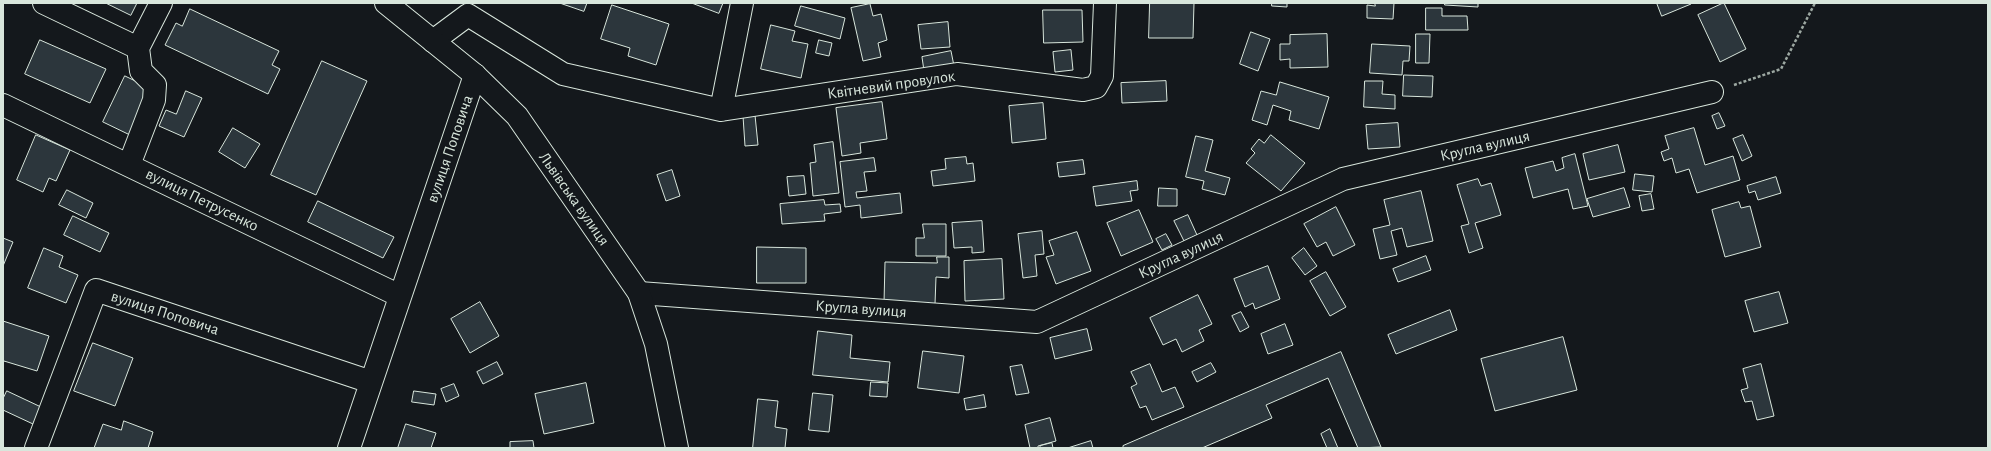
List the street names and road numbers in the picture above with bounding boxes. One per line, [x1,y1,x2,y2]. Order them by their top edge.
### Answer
street label: Квітневий провулок [826,67,956,103]
street label: вулиця Поповича [423,93,477,205]
street label: Кругла вулиця [1438,126,1532,166]
street label: Львівська вулиця [535,149,613,249]
street label: вулиця Петрусенко [142,164,262,236]
street label: Кругла вулиця [1136,227,1226,283]
street label: вулиця Поповича [109,287,221,339]
street label: Кругла вулиця [815,296,907,322]

